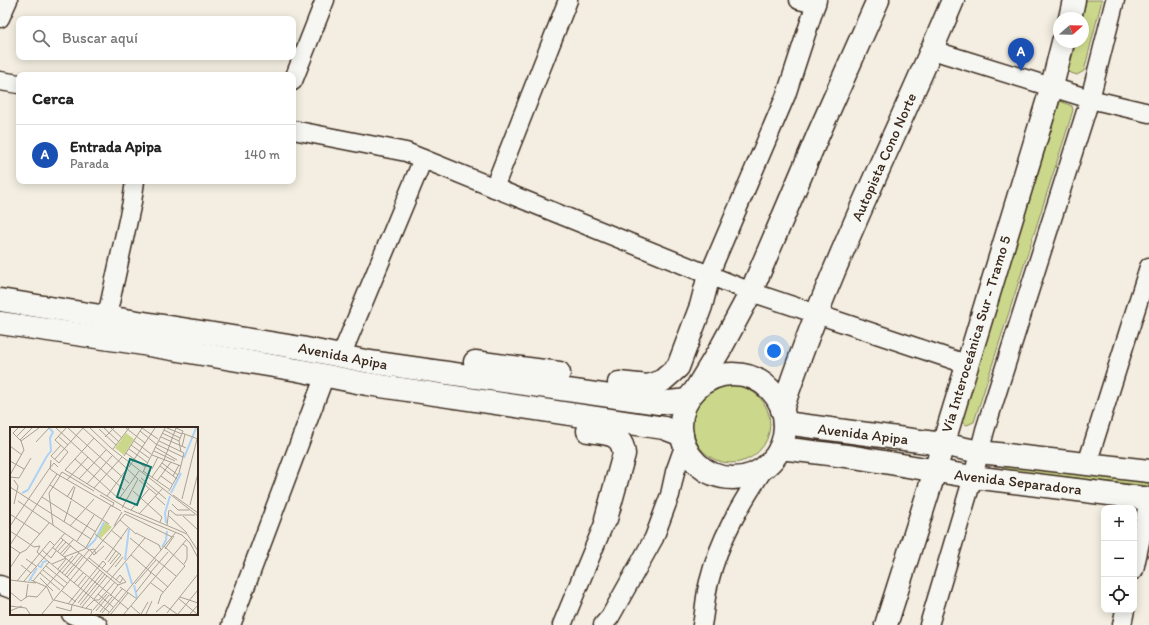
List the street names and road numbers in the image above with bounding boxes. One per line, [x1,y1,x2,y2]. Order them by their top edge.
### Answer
street label: Autopista Cono Norte [848,90,920,224]
street label: Vía Interoceánica Sur - Tramo 5 [937,233,1015,435]
street label: Avenida Apipa [297,339,390,374]
street label: Avenida Apipa [817,420,910,449]
street label: Avenida Separadora [953,465,1083,499]

